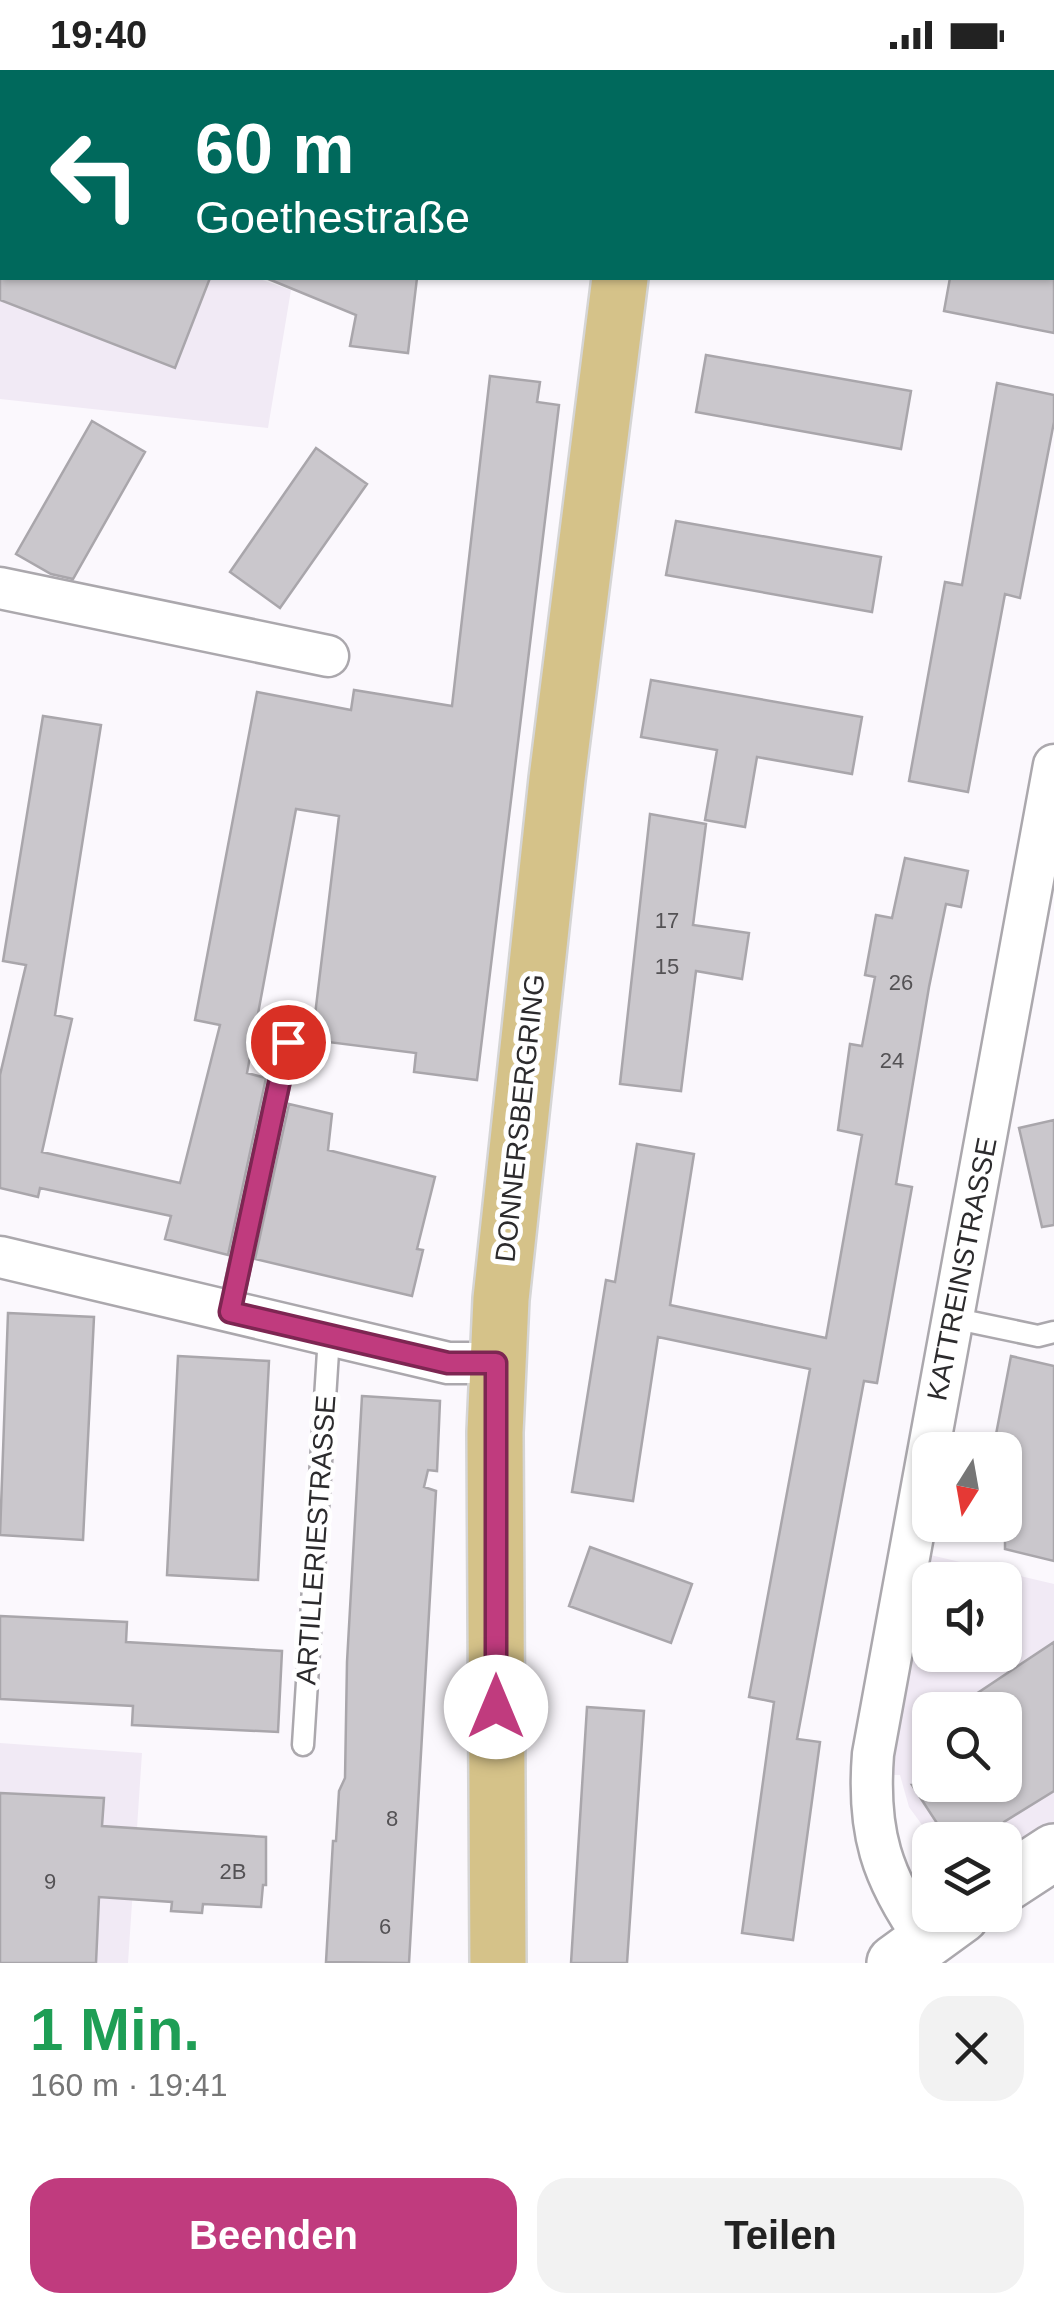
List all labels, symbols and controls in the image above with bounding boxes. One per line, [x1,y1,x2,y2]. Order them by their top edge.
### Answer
text: 19:40 [50,14,147,56]
icon: left [30,110,160,240]
text: 60 m [195,110,355,188]
text: Goethestraße [195,192,470,243]
house number: 17 [655,908,679,933]
house number: 15 [655,954,679,979]
house number: 26 [889,970,913,995]
street label: DONNERSBERGRING [489,972,551,1264]
pin [246,1000,331,1085]
icon: arrive [261,1015,316,1070]
house number: 24 [880,1048,904,1073]
street label: KATTREINSTRASSE [921,1135,1003,1403]
street label: ARTILLERIESTRASSE [290,1394,342,1686]
north arrow [912,1432,1022,1542]
map controls [912,1432,1022,1932]
button: sound [912,1562,1022,1672]
position arrow [444,1655,548,1759]
button: search [912,1692,1022,1802]
house number: 8 [386,1806,398,1831]
button: layers [912,1822,1022,1932]
house number: 2B [220,1859,246,1884]
house number: 9 [44,1869,56,1894]
house number: 6 [379,1914,391,1939]
text: 1 Min. [30,1996,200,2063]
button: close [919,1996,1024,2101]
text: 160 m · 19:41 [30,2067,227,2103]
button: Beenden [30,2178,517,2293]
button: Teilen [537,2178,1024,2293]

